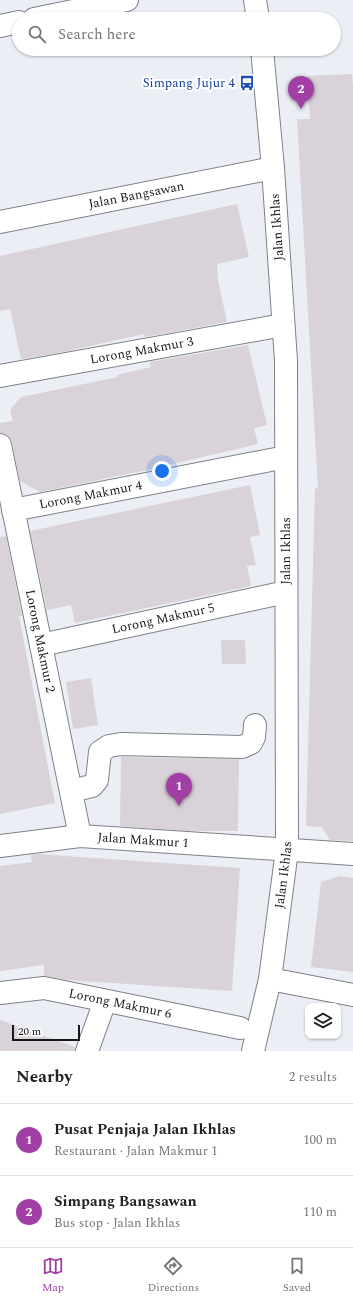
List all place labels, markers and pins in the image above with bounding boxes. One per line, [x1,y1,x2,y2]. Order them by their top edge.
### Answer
place label: Simpang Jujur 4 [143,73,235,93]
bus stop icon: Simpang Jujur 4 [238,74,256,92]
pin: 2 [288,76,314,109]
pin: 1 [166,773,192,806]

